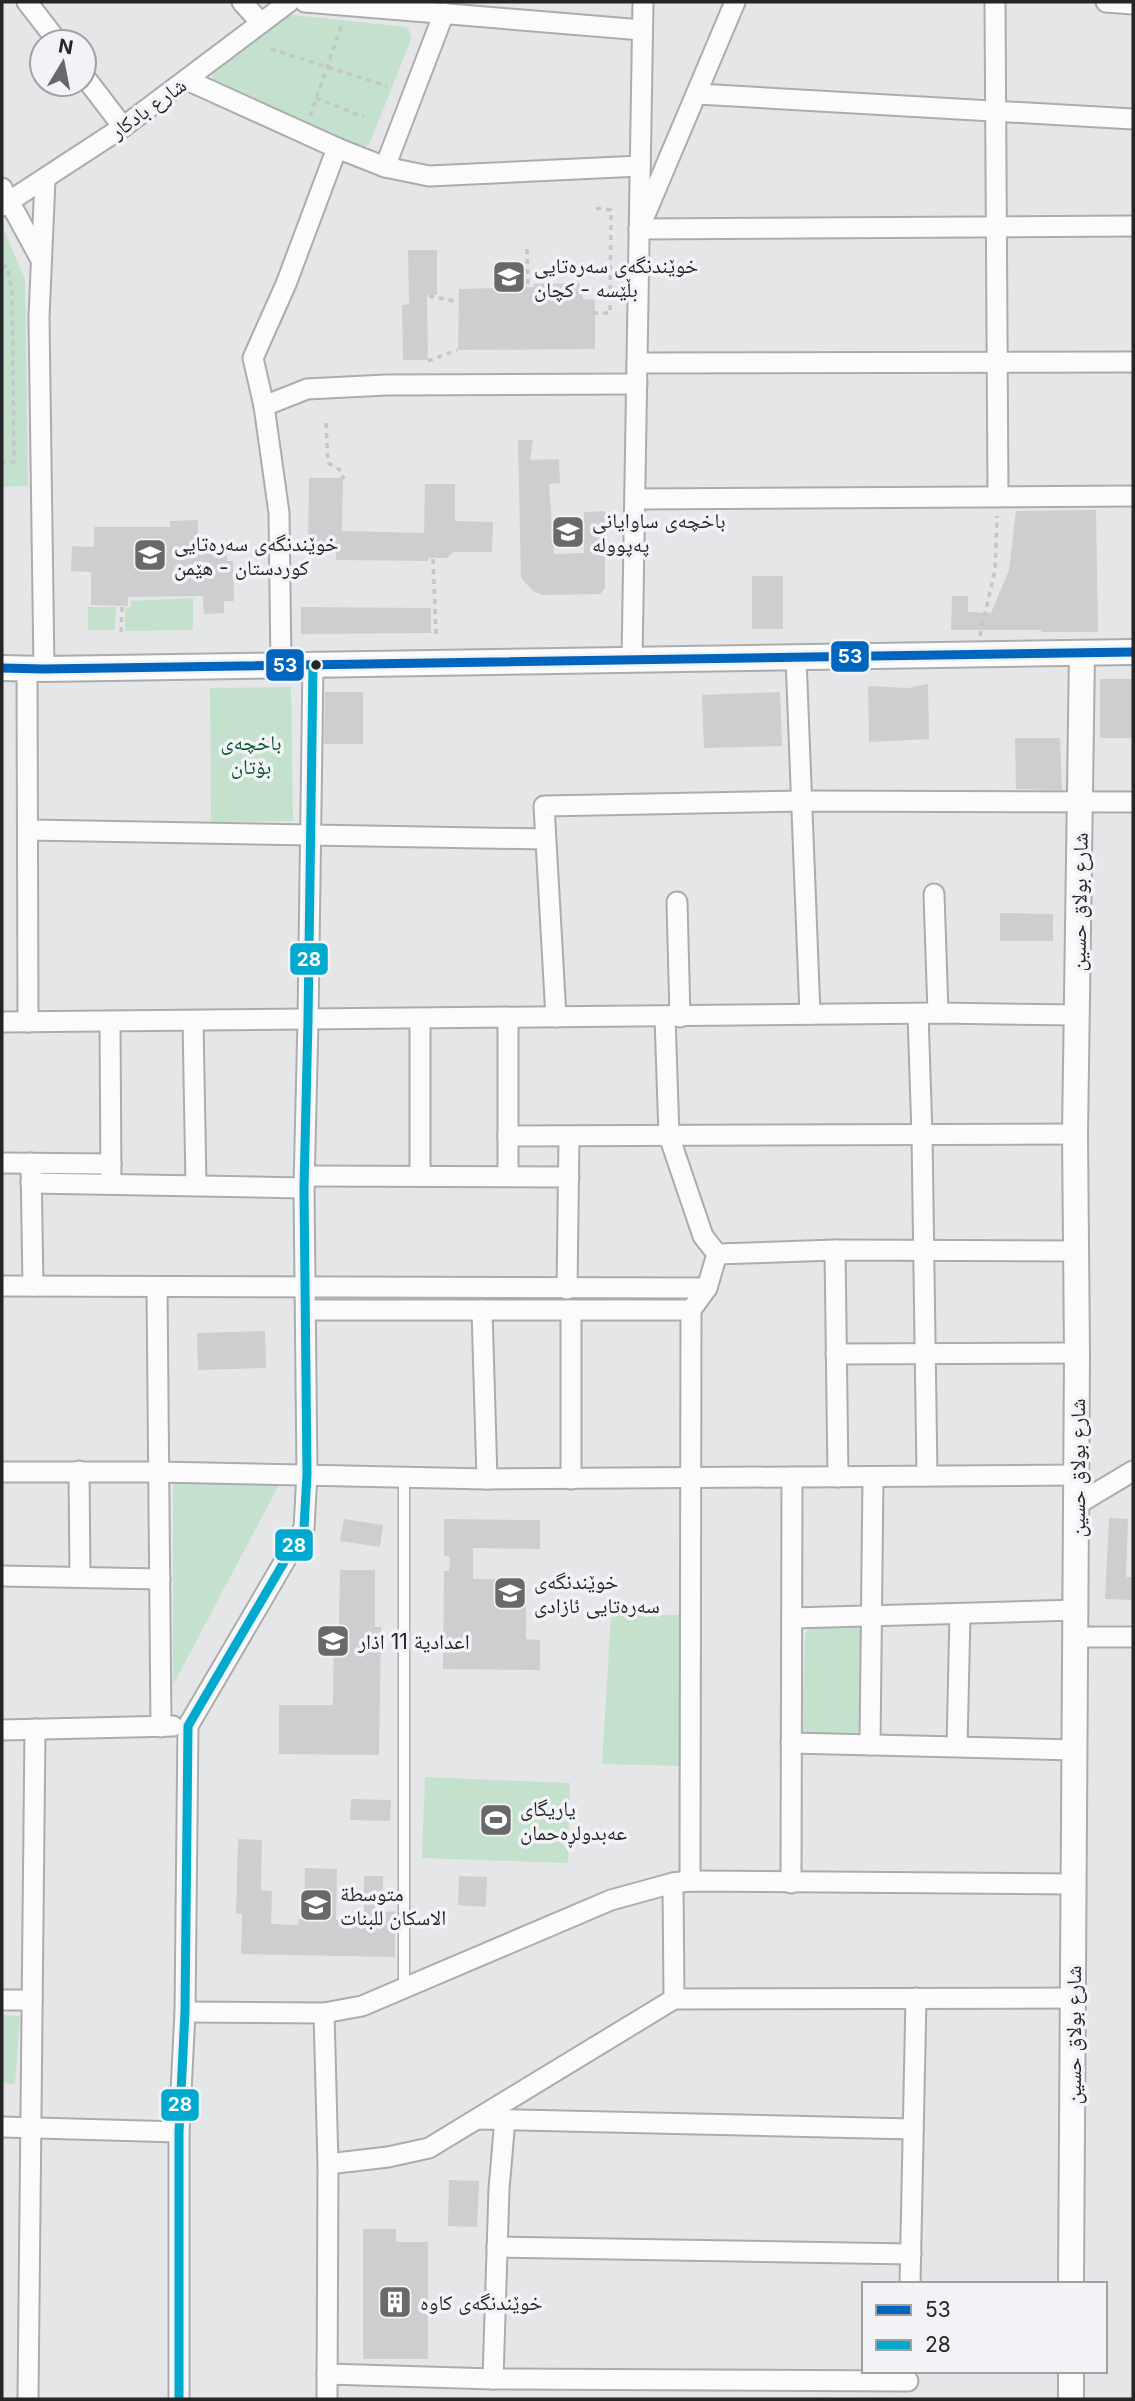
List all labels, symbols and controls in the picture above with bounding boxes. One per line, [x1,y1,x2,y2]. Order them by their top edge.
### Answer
north arrow [28,28,98,98]
text: N [57,34,75,59]
street label: شارع بادكار [104,72,191,145]
place label: خوێندنگەی سەرەتایی بڵێسە - کچان [534,253,698,302]
school or university icon: خوێندنگەی سەرەتایی بڵێسە - کچان [490,258,528,296]
place label: باخچەی ساوایانی پەپوولە [592,508,725,557]
school or university icon: باخچەی ساوایانی پەپوولە [549,513,587,551]
place label: خوێندنگەی سەرەتایی کوردستان - هێمن [174,531,338,581]
school or university icon: خوێندنگەی سەرەتایی کوردستان - هێمن [131,536,169,574]
line badge: 53 [830,640,870,673]
text: 53 [838,645,862,668]
line badge: 53 [265,648,305,682]
text: 53 [273,654,297,677]
unlabelled marker [309,658,323,672]
park label: باخچەی بۆتان [221,730,281,779]
street label: شارع بولاق حسين [1065,832,1094,972]
line badge: 28 [289,942,329,976]
text: 28 [297,948,321,971]
street label: شارع بولاق حسين [1065,1399,1091,1537]
line badge: 28 [274,1528,314,1562]
text: 28 [282,1534,306,1557]
place label: خوێندنگەی سەرەتایی ئازادی [534,1569,660,1619]
school or university icon: خوێندنگەی سەرەتایی ئازادی [491,1574,529,1612]
school or university icon: اعدادية 11 اذار [314,1622,352,1660]
place label: اعدادية 11 اذار [357,1629,470,1654]
place label: یاریگای عەبدولڕەحمان [520,1796,627,1849]
sports icon: یاریگای عەبدولڕەحمان [477,1801,515,1839]
place label: متوسطة الاسكان للبنات [340,1881,446,1930]
school or university icon: متوسطة الاسكان للبنات [297,1886,335,1924]
street label: شارع بولاق حسين [1061,1966,1087,2104]
line badge: 28 [160,2088,200,2122]
text: 28 [168,2093,192,2116]
legend [862,2282,1107,2373]
building icon: خوێندنگەی کاوە [376,2283,414,2321]
place label: خوێندنگەی کاوە [420,2290,543,2315]
text: 53 [925,2297,951,2322]
text: 28 [925,2332,951,2357]

